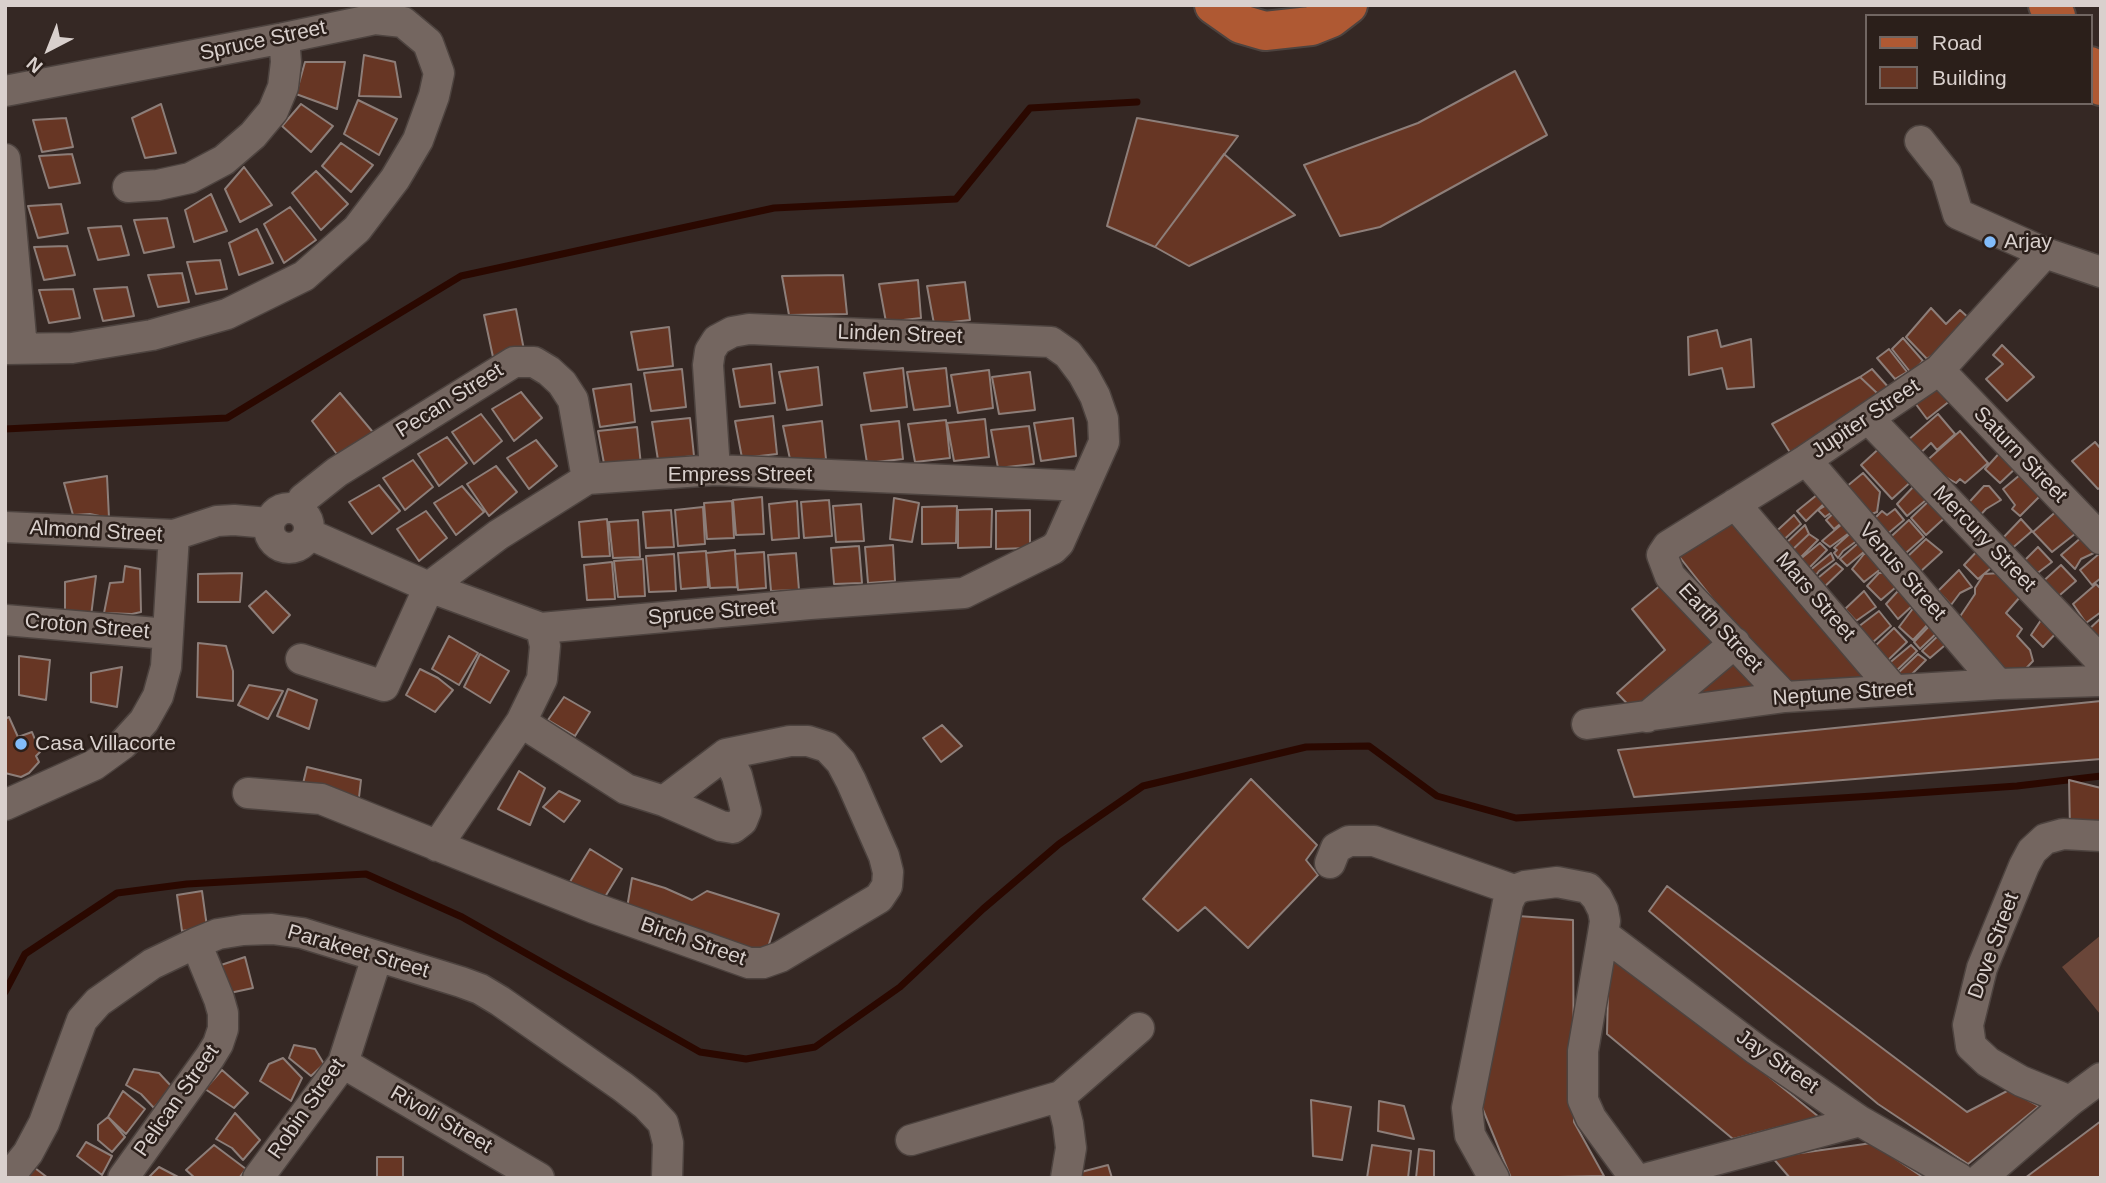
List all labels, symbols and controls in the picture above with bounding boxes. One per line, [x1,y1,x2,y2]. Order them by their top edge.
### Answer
north arrow [14,14,84,84]
legend [1864,14,2092,105]
street label: Spruce Street [198,15,328,67]
text: Road [1932,31,1982,54]
text: N [22,53,47,77]
text: Building [1932,66,2007,89]
place label: Arjay [2004,229,2052,255]
marker: Arjay [1982,234,1998,250]
street label: Linden Street [837,320,963,350]
street label: Pecan Street [392,358,508,444]
street label: Jupiter Street [1807,374,1925,464]
street label: Saturn Street [1968,402,2072,508]
street label: Empress Street [668,462,812,488]
street label: Mercury Street [1927,481,2041,597]
street label: Almond Street [29,516,163,548]
street label: Venus Street [1853,518,1951,626]
street label: Mars Street [1770,548,1860,646]
street label: Earth Street [1673,578,1767,678]
street label: Spruce Street [647,595,777,631]
street label: Croton Street [24,609,150,645]
street label: Neptune Street [1772,677,1914,711]
place label: Casa Villacorte [35,731,176,757]
marker: Casa Villacorte [13,736,29,752]
street label: Dove Street [1963,890,2025,1002]
street label: Birch Street [637,912,749,972]
street label: Parakeet Street [284,920,432,984]
street label: Jay Street [1731,1025,1823,1099]
street label: Pelican Street [129,1040,225,1162]
street label: Robin Street [263,1054,351,1164]
street label: Rivoli Street [386,1081,496,1159]

